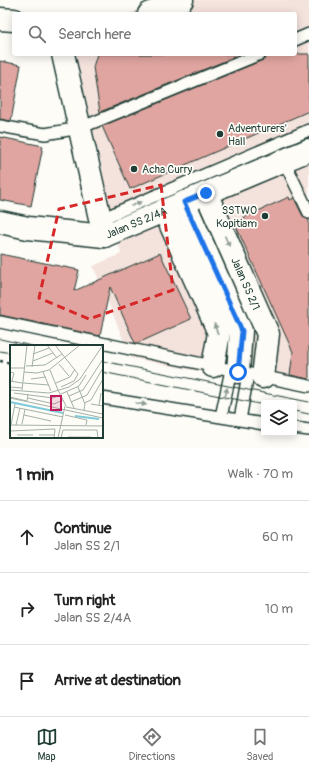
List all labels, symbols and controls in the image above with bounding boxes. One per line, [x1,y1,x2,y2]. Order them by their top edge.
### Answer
search box [12,12,297,56]
icon: search [26,23,48,45]
text: Search here [58,25,131,44]
place label: Adventurers' Hall [228,122,287,148]
marker: Adventurers' Hall [215,129,225,139]
place label: Acha Curry [142,163,193,176]
marker: Acha Curry [129,164,139,174]
route end [197,184,215,202]
one-way arrow [131,201,142,207]
street label: Jalan SS 2/4A [104,204,169,241]
place label: SSTWO Kopitiam [216,204,257,230]
marker: SSTWO Kopitiam [260,211,270,221]
one-way arrow [225,236,231,248]
street label: Jalan SS 2/1 [229,255,263,312]
one-way arrow [213,322,219,334]
inset map [10,345,103,438]
route start [229,363,247,381]
one-way arrow [224,387,230,400]
map controls [261,400,297,436]
button: layers [261,400,297,436]
one-way arrow [134,401,147,407]
text: 1 min [16,464,54,485]
text: Walk · 70 m [227,466,293,482]
text: Continue [54,519,112,538]
icon: ahead [16,526,38,548]
text: 60 m [262,529,293,545]
text: Jalan SS 2/1 [54,538,120,554]
text: Turn right [54,591,115,610]
icon: right [16,598,38,620]
text: 10 m [265,601,293,617]
text: Jalan SS 2/4A [54,610,131,626]
icon: arrive [16,670,38,692]
text: Arrive at destination [54,671,181,690]
tab: Map [36,726,58,763]
tab: Directions [129,726,175,763]
tab: Saved [246,726,273,763]

